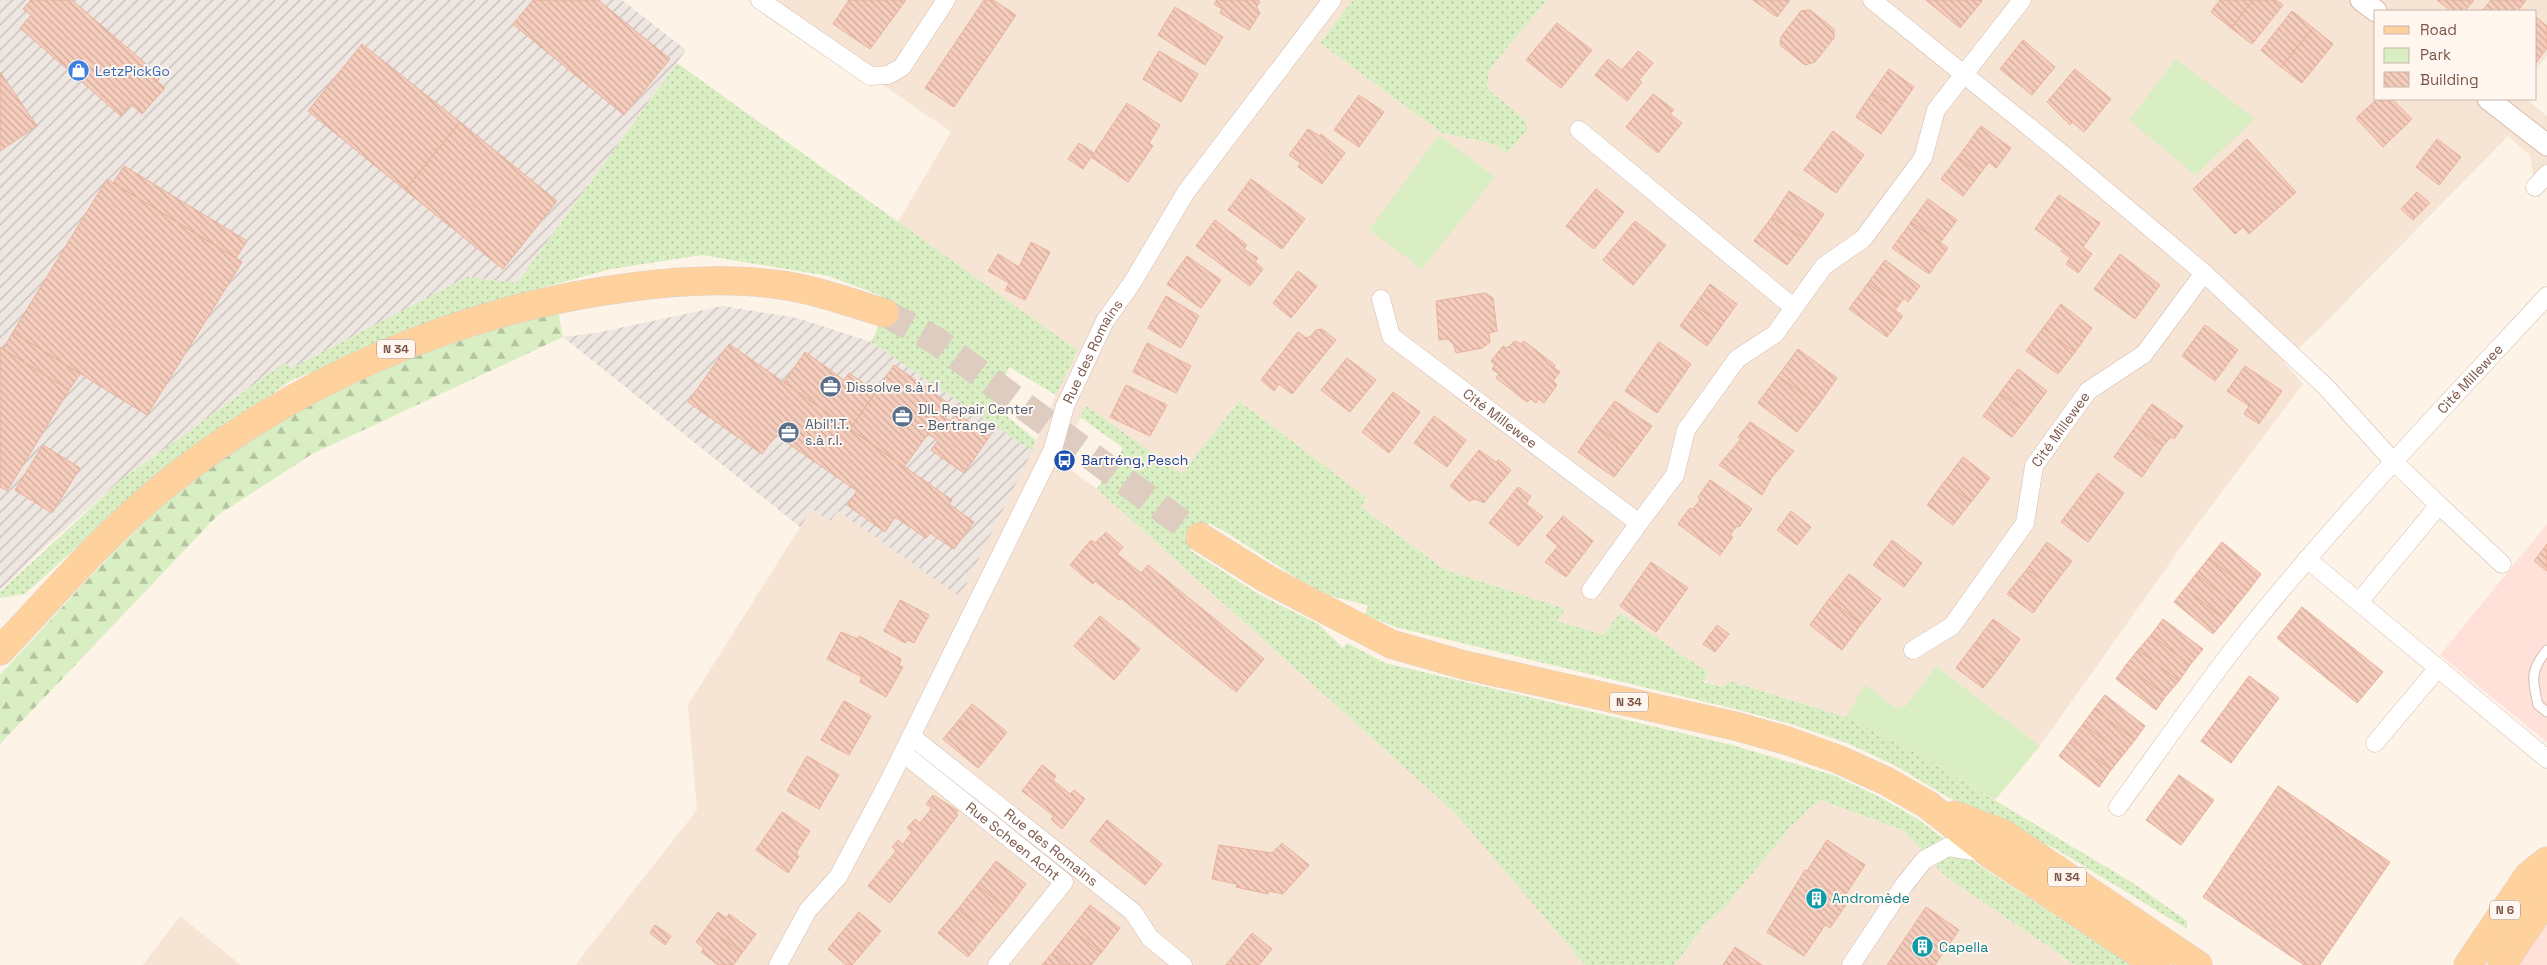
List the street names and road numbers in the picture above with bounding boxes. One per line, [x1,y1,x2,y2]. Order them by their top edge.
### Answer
street label: Rue des Romains [1058,296,1127,406]
road number: N 34 [377,339,415,358]
street label: Cité Millewee [2433,340,2507,417]
street label: Cité Millewee [1459,384,1541,452]
street label: Cité Millewee [2027,388,2094,471]
road number: N 34 [1610,692,1648,712]
street label: Rue Scheen Acht [962,798,1064,884]
street label: Rue des Romains [1001,805,1102,890]
road number: N 34 [2048,868,2086,886]
road number: N 6 [2490,900,2520,920]

